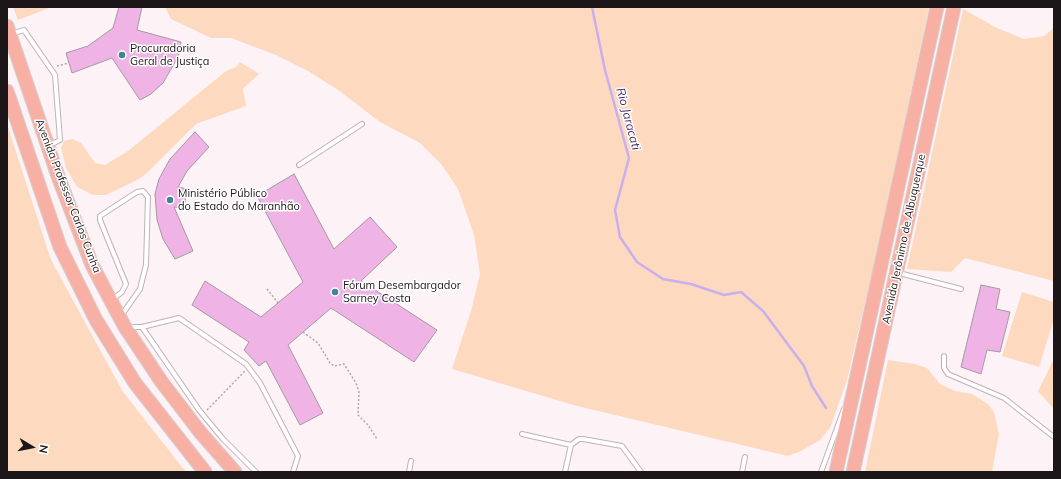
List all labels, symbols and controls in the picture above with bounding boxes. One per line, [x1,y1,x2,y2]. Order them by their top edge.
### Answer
place label: Procuradoria Geral de Justiça [130,42,209,68]
marker: Procuradoria Geral de Justiça [117,50,127,60]
water label: Rio Jaracati [613,86,643,152]
street label: Avenida Professor Carlos Cunha [32,117,104,275]
street label: Avenida Jerônimo de Albuquerque [880,153,928,325]
place label: Ministério Público do Estado do Maranhão [178,187,300,213]
marker: Ministério Público do Estado do Maranhão [165,195,175,205]
place label: Fórum Desembargador Sarney Costa [343,279,461,305]
marker: Fórum Desembargador Sarney Costa [330,287,340,297]
north arrow [12,427,52,467]
text: N [36,444,51,454]

